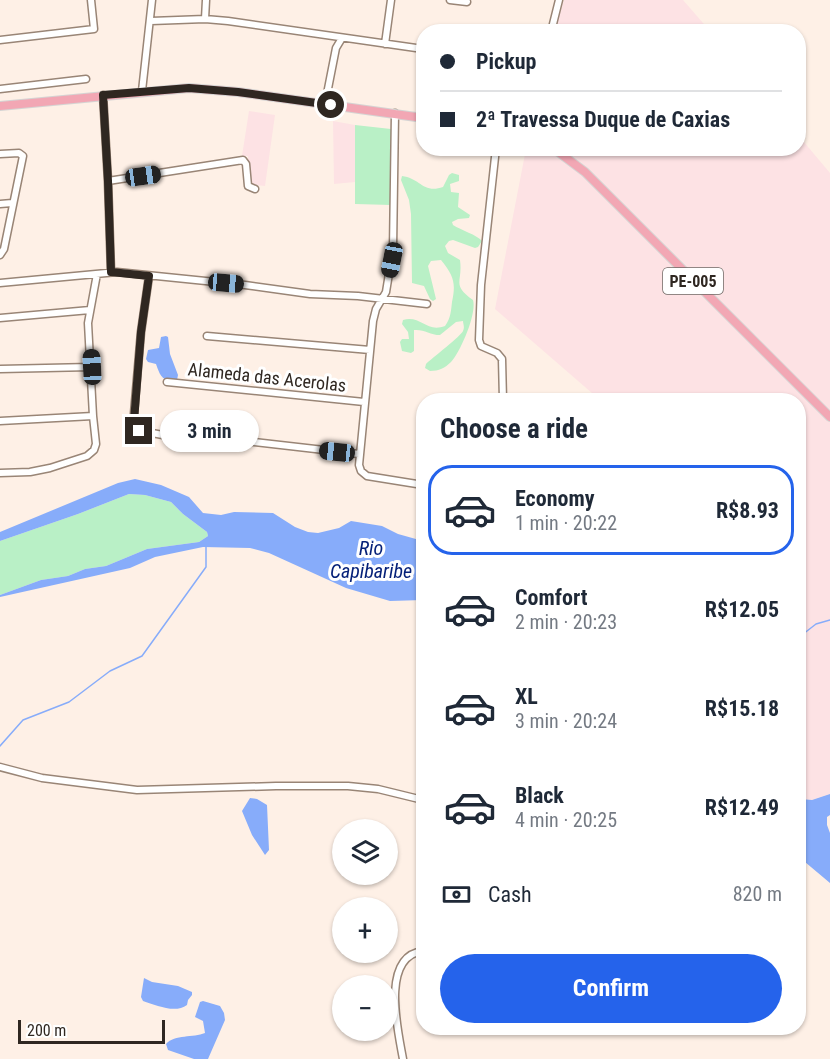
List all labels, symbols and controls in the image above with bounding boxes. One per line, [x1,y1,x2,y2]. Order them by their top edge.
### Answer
text: Pickup [476,49,536,74]
route start [317,91,344,118]
text: 2ª Travessa Duque de Caxias [476,107,730,132]
car [124,165,162,187]
car [380,241,404,279]
road number: PE-005 [663,268,723,294]
car [207,272,245,294]
car [82,349,102,385]
street label: Alameda das Acerolas [187,358,347,396]
callout: 3 min [160,410,259,452]
text: Choose a ride [440,413,588,445]
route end [125,417,152,444]
text: 3 min [187,419,232,443]
car [318,441,356,463]
icon: car [443,483,497,537]
text: Economy [515,486,595,511]
text: R$8.93 [716,498,779,523]
text: 1 min · 20:22 [515,511,617,535]
water label: Rio Capibaribe [330,536,412,583]
icon: car [443,582,497,636]
text: Comfort [515,585,588,610]
text: R$12.05 [705,597,779,622]
text: 2 min · 20:23 [515,610,617,634]
icon: car [443,681,497,735]
text: XL [515,684,538,709]
text: R$15.18 [705,696,779,721]
text: 3 min · 20:24 [515,709,617,733]
icon: car [443,780,497,834]
text: Black [515,783,564,808]
text: R$12.49 [705,795,779,820]
text: 4 min · 20:25 [515,808,617,832]
map controls [332,819,398,1041]
button: layers [332,819,398,885]
icon: cash [440,878,473,911]
text: Cash [488,882,532,907]
text: 820 m [733,882,782,906]
button: + [332,897,398,963]
button: Confirm [440,954,782,1023]
button: − [332,975,398,1041]
scale bar [18,1017,165,1044]
text: 200 m [27,1021,66,1040]

